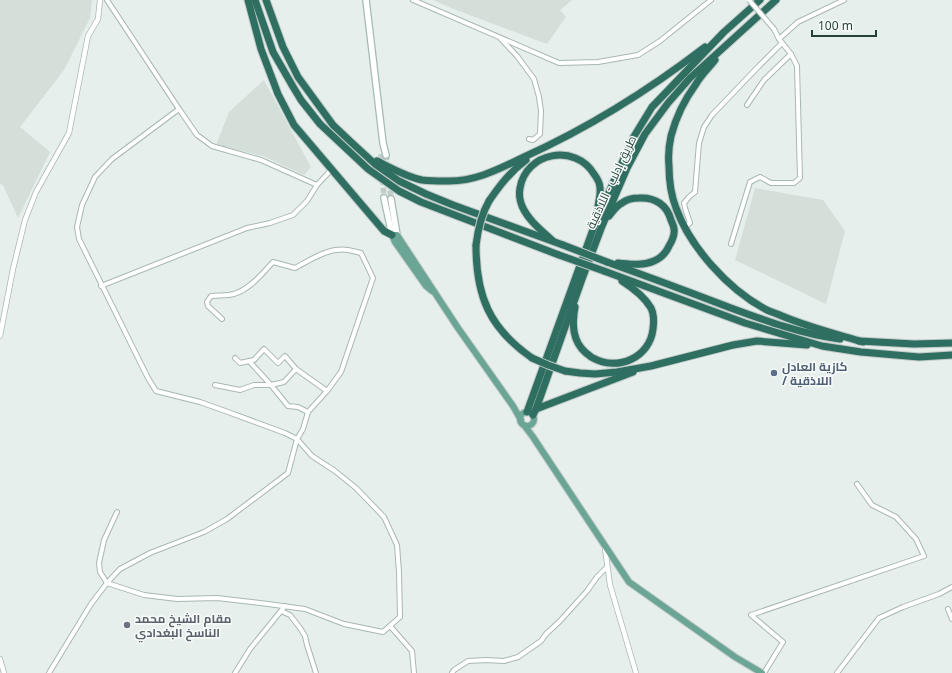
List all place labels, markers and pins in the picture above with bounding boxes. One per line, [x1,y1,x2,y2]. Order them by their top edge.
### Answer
place label: كازية العادل / اللاذقية [782,358,848,389]
marker: كازية العادل / اللاذقية [769,368,779,378]
place label: مقام الشيخ محمد الناسخ البغدادي [135,610,231,643]
marker: مقام الشيخ محمد الناسخ البغدادي [122,620,132,630]

